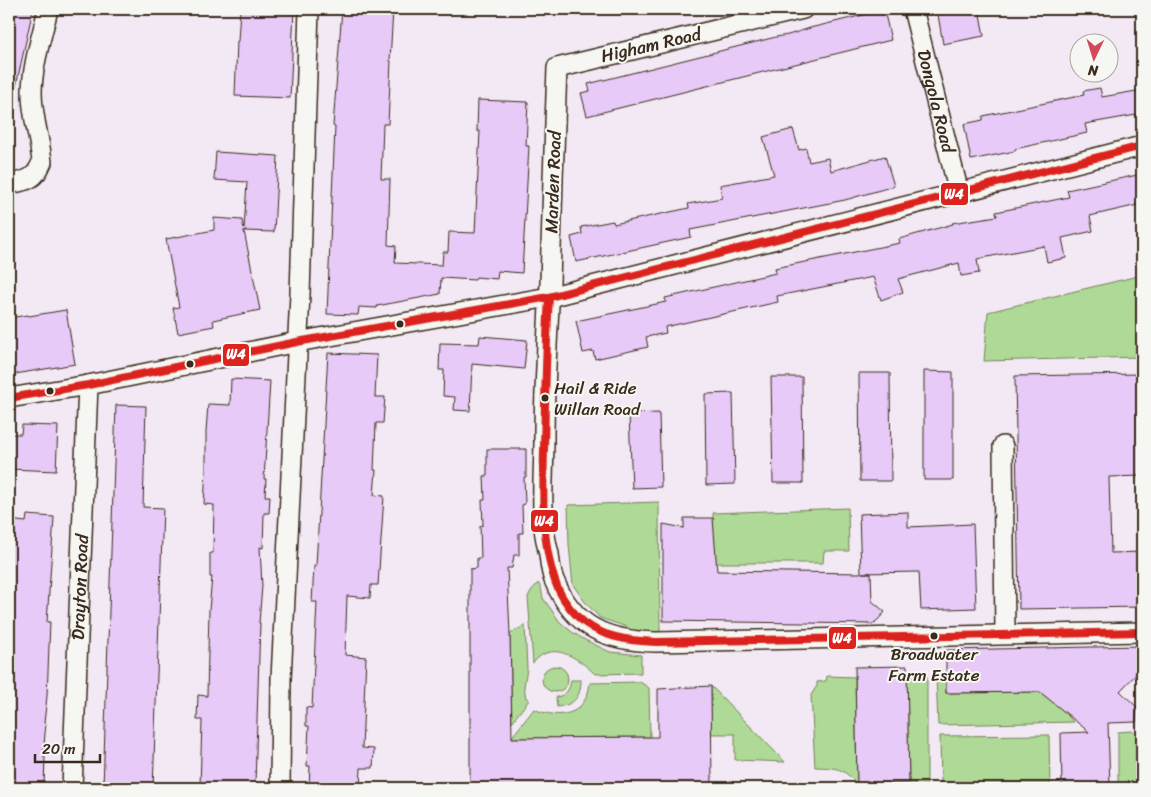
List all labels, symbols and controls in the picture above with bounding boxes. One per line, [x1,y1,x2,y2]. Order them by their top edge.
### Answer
street label: Higham Road [598,18,706,72]
north arrow [1068,32,1118,82]
street label: Dongola Road [908,46,965,158]
text: N [1087,58,1100,83]
street label: Marden Road [535,129,571,234]
line badge: W4 [940,182,969,206]
text: W4 [944,182,964,207]
unlabelled marker [395,319,405,329]
text: W4 [226,342,246,367]
line badge: W4 [222,343,250,367]
unlabelled marker [185,359,195,369]
place label: Hail & Ride Willan Road [554,373,641,424]
unlabelled marker [45,386,55,396]
marker: Hail & Ride Willan Road [540,393,550,403]
line badge: W4 [530,509,559,533]
text: W4 [534,509,554,534]
street label: Drayton Road [62,532,98,641]
line badge: W4 [828,626,857,650]
text: W4 [832,626,852,651]
marker: Broadwater Farm Estate [929,631,939,641]
place label: Broadwater Farm Estate [889,639,980,690]
scale bar [35,732,100,764]
text: 20 m [42,736,76,762]

